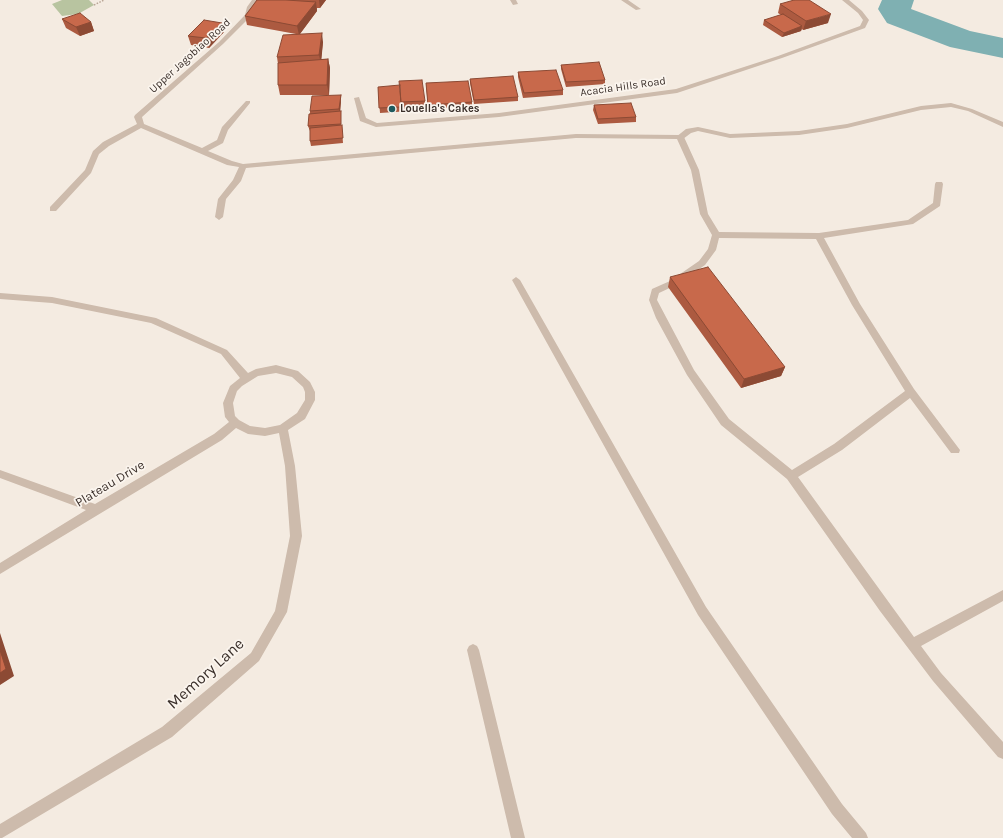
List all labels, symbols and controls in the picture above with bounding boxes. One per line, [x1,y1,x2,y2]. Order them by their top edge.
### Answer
street label: Upper Jagobiao Road [147,16,233,96]
street label: Acacia Hills Road [579,74,667,100]
place label: Louella's Cakes [400,102,480,116]
marker: Louella's Cakes [387,104,397,114]
street label: Plateau Drive [73,457,147,511]
street label: Memory Lane [164,635,248,713]

